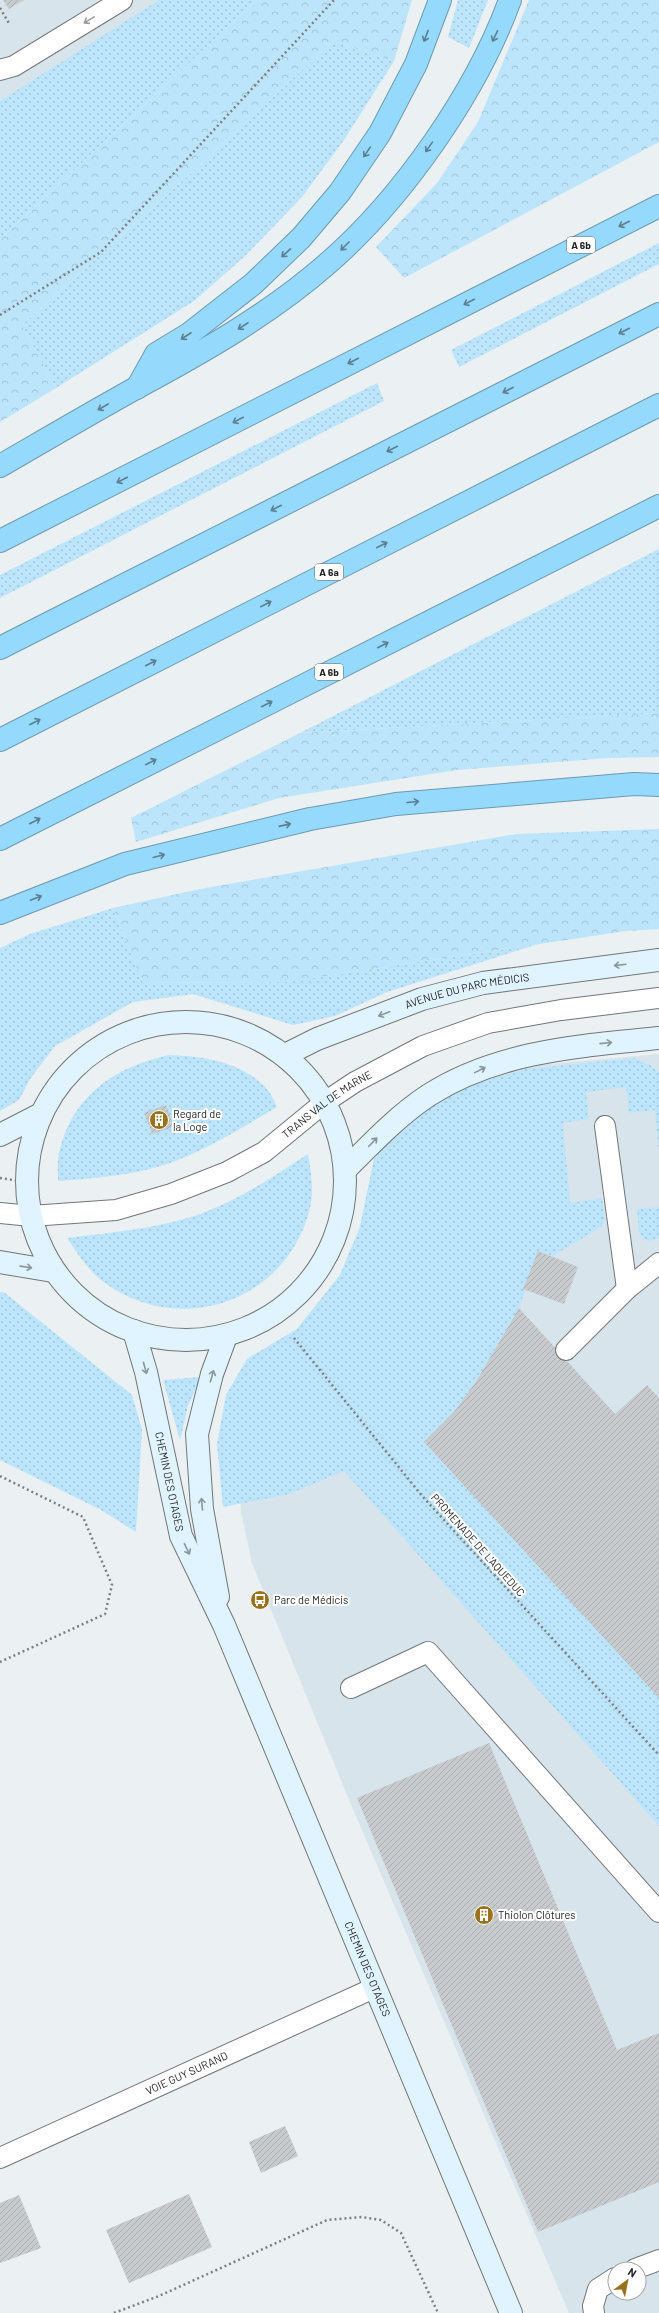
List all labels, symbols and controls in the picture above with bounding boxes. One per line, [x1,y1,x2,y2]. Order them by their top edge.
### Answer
one-way arrow [83,17,95,25]
one-way arrow [422,30,430,42]
one-way arrow [491,30,499,42]
one-way arrow [425,142,433,153]
one-way arrow [363,146,371,157]
one-way arrow [618,220,630,228]
road number: A 6b [567,237,595,253]
one-way arrow [340,241,350,251]
one-way arrow [281,248,291,258]
one-way arrow [463,299,475,306]
one-way arrow [238,322,249,330]
one-way arrow [618,328,630,335]
one-way arrow [181,332,192,340]
one-way arrow [348,358,360,365]
one-way arrow [503,387,515,394]
one-way arrow [97,404,109,412]
one-way arrow [232,417,244,425]
one-way arrow [387,446,399,453]
one-way arrow [116,476,128,484]
one-way arrow [271,505,283,512]
one-way arrow [376,541,388,549]
road number: A 6a [315,564,343,580]
one-way arrow [260,600,272,608]
one-way arrow [377,641,389,648]
one-way arrow [144,659,156,666]
road number: A 6b [315,664,343,680]
one-way arrow [261,700,273,707]
one-way arrow [29,718,41,725]
one-way arrow [144,758,156,765]
one-way arrow [406,799,419,806]
one-way arrow [29,817,41,824]
one-way arrow [278,820,291,828]
one-way arrow [152,851,165,859]
one-way arrow [30,894,42,902]
one-way arrow [614,961,627,968]
street label: AVENUE DU PARC MÉDICIS [403,970,530,1011]
one-way arrow [379,1010,391,1018]
one-way arrow [599,1040,612,1047]
one-way arrow [473,1066,485,1073]
street label: TRANS VAL DE MARNE [279,1067,374,1141]
place label: Regard de la Loge [173,1107,221,1133]
building icon: Regard de la Loge [148,1109,170,1131]
one-way arrow [368,1137,377,1147]
one-way arrow [20,1263,33,1271]
one-way arrow [142,1362,149,1375]
one-way arrow [208,1370,216,1383]
street label: CHEMIN DES OTAGES [153,1431,187,1533]
street label: PROMENADE DE L'AQUEDUC [429,1491,528,1599]
one-way arrow [198,1498,205,1511]
one-way arrow [184,1543,191,1555]
bus stop icon: Parc de Médicis [249,1589,271,1611]
place label: Parc de Médicis [274,1593,348,1606]
building icon: Thiolon Clôtures [473,1904,495,1926]
place label: Thiolon Clôtures [498,1908,576,1921]
street label: CHEMIN DES OTAGES [342,1919,394,2018]
street label: VOIE GUY SURAND [143,2048,230,2097]
north arrow [607,2261,647,2301]
text: N [626,2265,639,2280]

